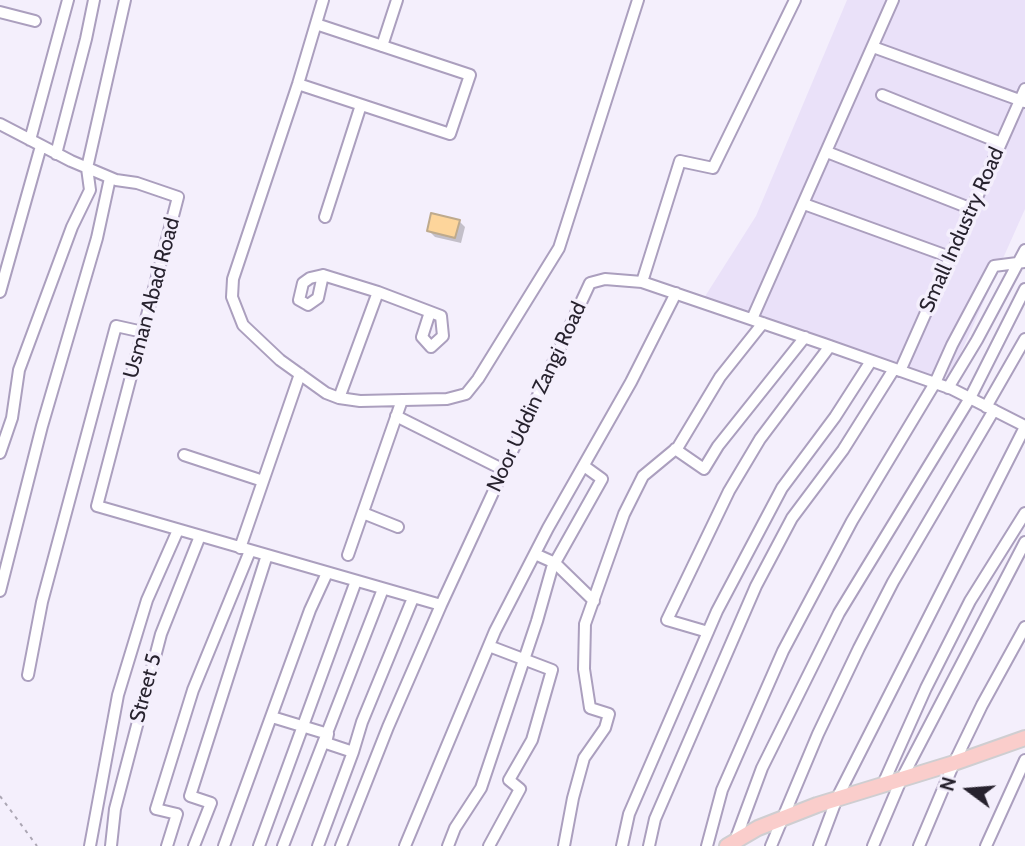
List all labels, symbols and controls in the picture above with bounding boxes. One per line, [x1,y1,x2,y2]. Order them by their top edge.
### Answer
street label: Small Industry Road [914,144,1010,316]
street label: Usman Abad Road [118,215,186,381]
street label: Noor Uddin Zangi Road [482,298,592,496]
street label: Street 5 [125,651,167,725]
north arrow [934,755,1004,825]
text: N [935,774,961,794]

